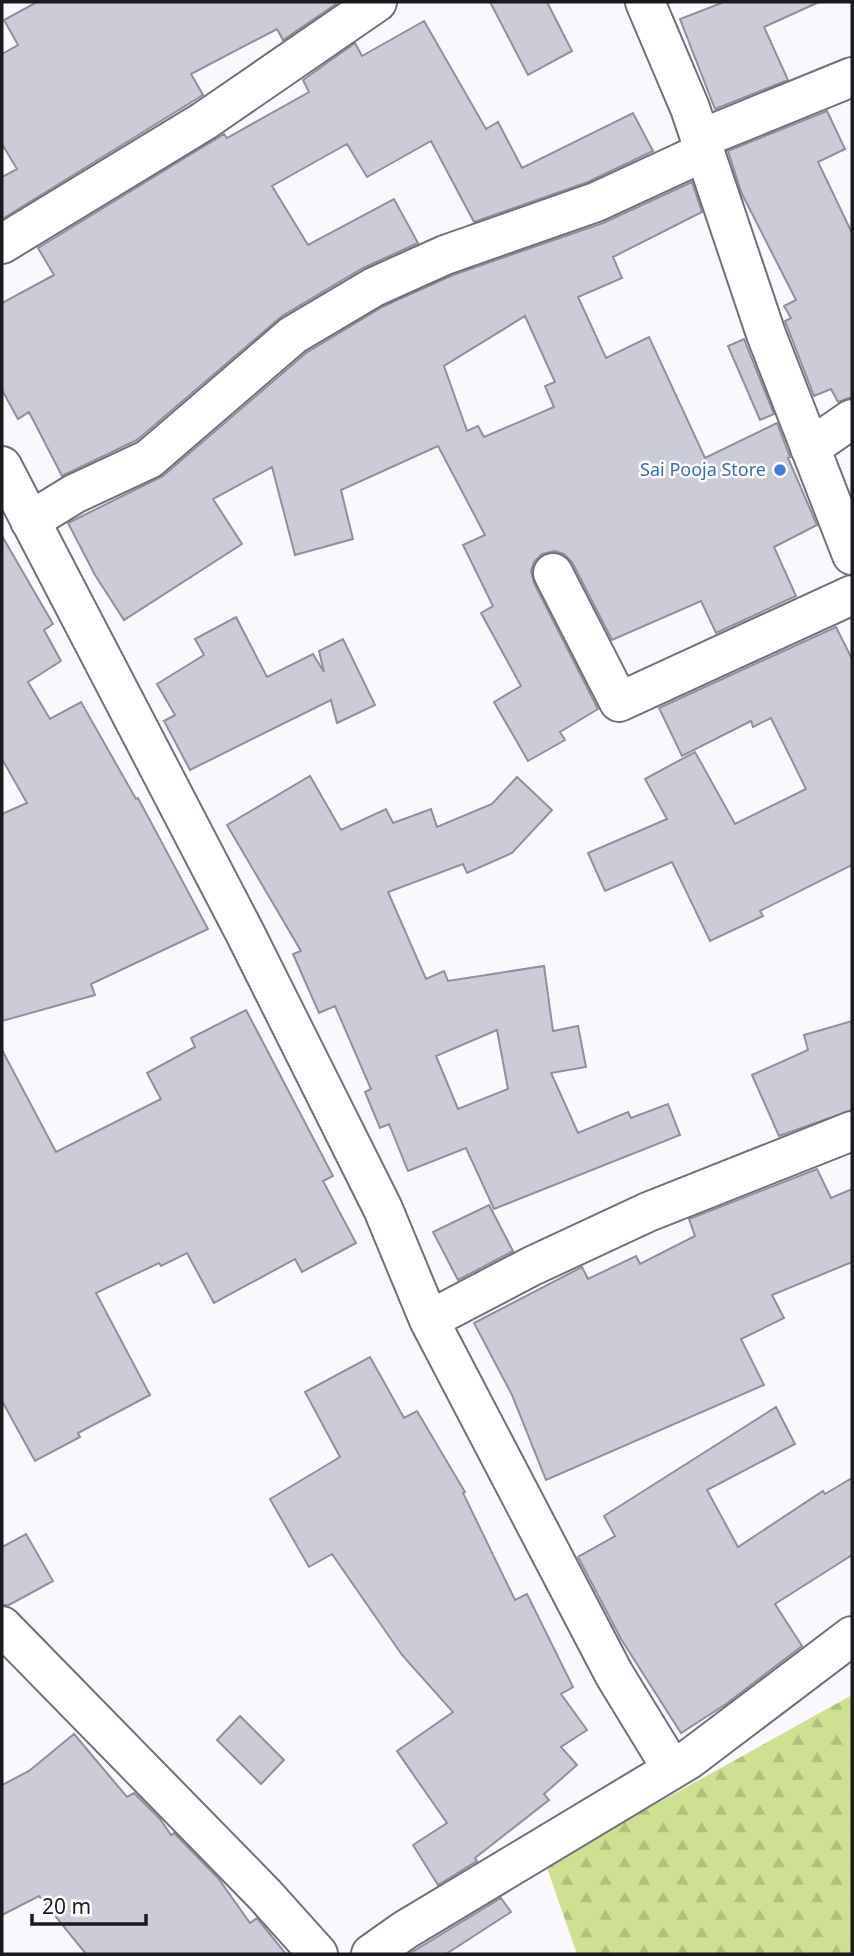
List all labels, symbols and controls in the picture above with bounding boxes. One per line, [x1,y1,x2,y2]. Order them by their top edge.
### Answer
place label: Sai Pooja Store [640,457,766,481]
marker: Sai Pooja Store [772,462,788,478]
scale bar [32,1882,145,1926]
text: 20 m [42,1892,91,1920]

